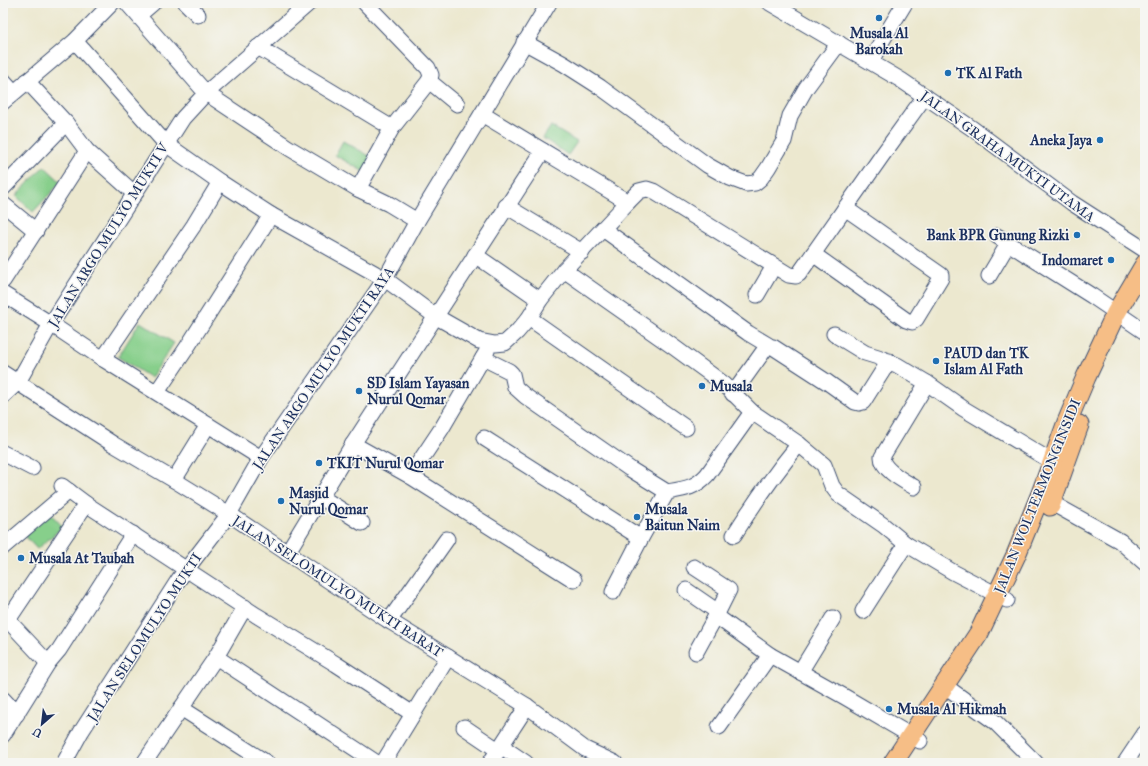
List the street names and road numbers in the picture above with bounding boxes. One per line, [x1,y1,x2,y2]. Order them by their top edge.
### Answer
street label: JALAN GRAHA MUKTI UTAMA [915,86,1099,227]
street label: JALAN ARGO MULYO MUKTI V [43,139,174,333]
street label: JALAN ARGO MULYO MUKTI RAYA [248,263,399,475]
street label: JALAN WOLTERMONGINSIDI [990,396,1085,598]
street label: JALAN SELOMULYO MUKTI BARAT [227,511,447,662]
street label: JALAN SELOMULYO MUKTI [82,550,206,727]

